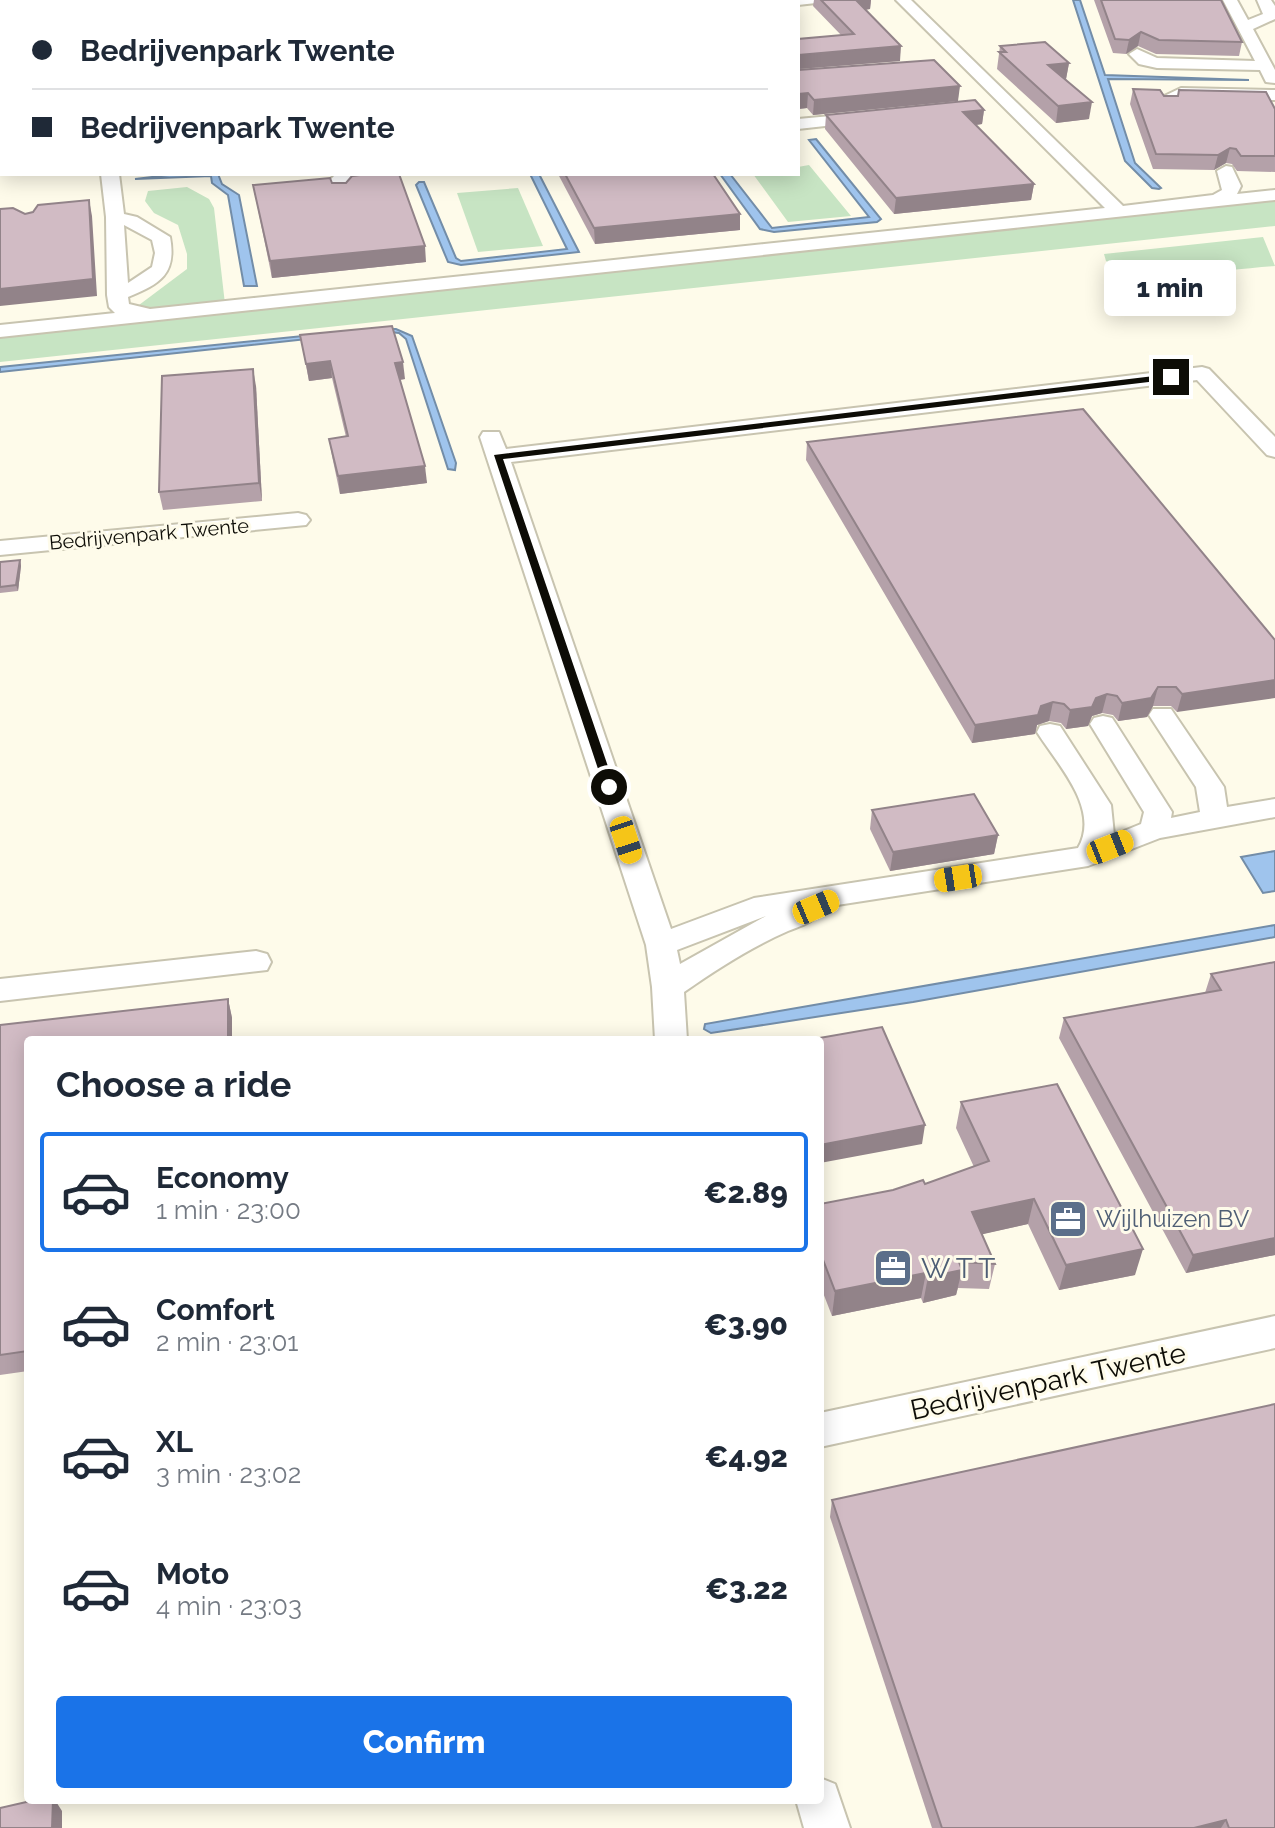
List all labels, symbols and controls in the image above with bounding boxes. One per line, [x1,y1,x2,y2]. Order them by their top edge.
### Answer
text: Bedrijvenpark Twente [80,33,395,68]
text: Bedrijvenpark Twente [80,110,395,145]
callout: 1 min [1105,261,1237,317]
text: 1 min [1137,273,1203,303]
route end [1153,359,1189,395]
street label: Bedrijvenpark Twente [48,513,250,555]
route start [591,769,627,805]
car [607,813,645,867]
car [1083,827,1137,867]
car [932,862,984,894]
car [789,887,843,927]
text: Choose a ride [56,1063,291,1105]
icon: car [60,1156,132,1228]
text: Economy [156,1160,289,1195]
text: €2.89 [704,1175,788,1210]
text: 1 min · 23:00 [156,1195,301,1225]
office icon: Wijlhuizen BV [1047,1198,1089,1240]
place label: Wijlhuizen BV [1096,1204,1249,1233]
office icon: W T T [872,1247,914,1289]
place label: W T T [921,1252,995,1285]
icon: car [60,1288,132,1360]
text: Comfort [156,1292,275,1327]
text: €3.90 [704,1307,788,1342]
text: 2 min · 23:01 [156,1327,298,1357]
street label: Bedrijvenpark Twente [907,1336,1189,1427]
icon: car [60,1420,132,1492]
text: XL [156,1424,193,1459]
text: €4.92 [704,1439,788,1474]
text: 3 min · 23:02 [156,1459,301,1489]
icon: car [60,1552,132,1624]
text: Moto [156,1556,229,1591]
text: €3.22 [705,1571,788,1606]
text: 4 min · 23:03 [156,1591,302,1621]
button: Confirm [56,1696,792,1788]

